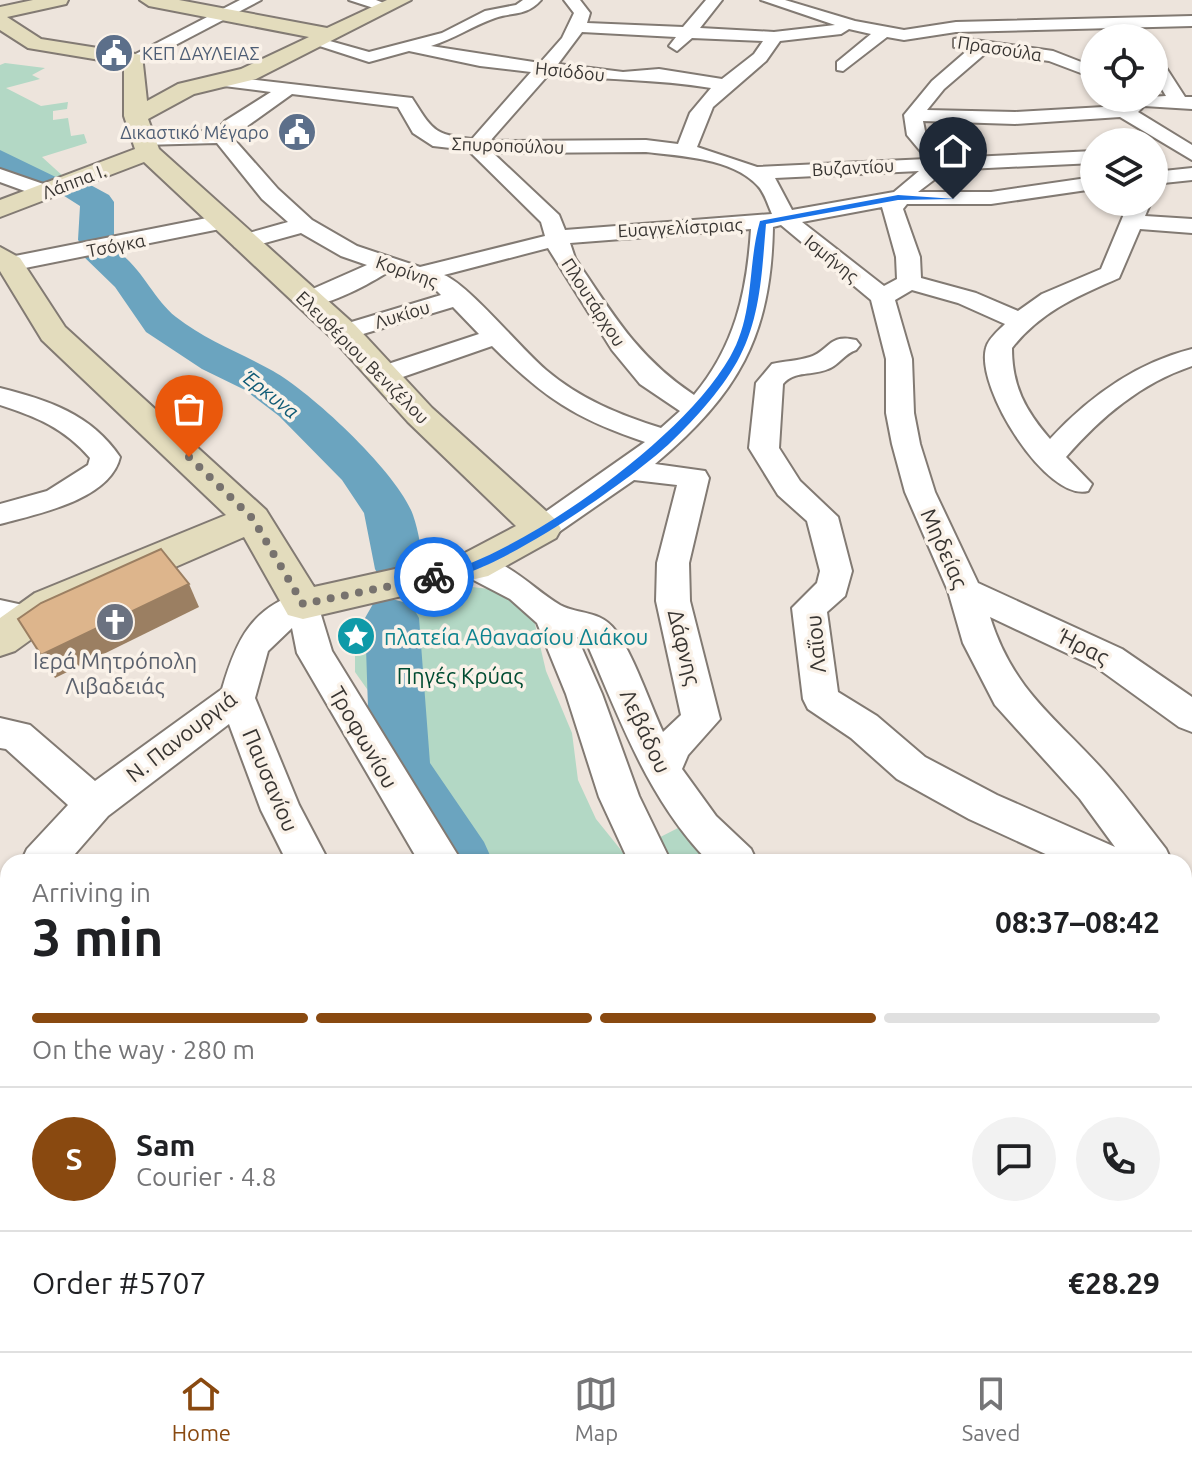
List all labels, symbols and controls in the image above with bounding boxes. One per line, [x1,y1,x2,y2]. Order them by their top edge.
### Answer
map controls [1080,24,1168,216]
button: locate [1080,24,1168,112]
street label: Πρασούλα [956,31,1044,65]
public building icon: ΚΕΠ ΔΑΥΛΕΙΑΣ [93,32,135,74]
place label: ΚΕΠ ΔΑΥΛΕΙΑΣ [142,43,259,63]
street label: Ησιόδου [534,57,606,85]
public building icon: Δικαστικό Μέγαρο [276,111,318,153]
pin [919,117,987,199]
place label: Δικαστικό Μέγαρο [120,122,269,142]
button: layers [1080,128,1168,216]
icon: home [931,129,975,173]
street label: Σπυροπούλου [451,133,565,157]
street label: Βυζαντίου [811,155,895,180]
street label: Λάππα Ι. [39,160,109,202]
street label: Ευαγγελίστριας [617,214,743,241]
street label: Τσόγκα [85,230,147,260]
street label: Ισμήνης [801,230,863,286]
street label: Κορίνης [373,251,440,292]
street label: Πλουτάρχου [558,254,630,350]
street label: Ελευθέριου Βενιζέλου [292,287,433,428]
street label: Λυκίου [372,296,432,332]
water label: Έρκυνα [239,365,303,423]
pin [155,375,223,457]
icon: bag [167,387,211,431]
street label: Μηδείας [915,504,974,592]
courier [394,537,474,617]
icon: bike [412,555,456,599]
church icon: Ιερά Μητρόπολη Λιβαδειάς [94,601,136,643]
street label: Δάφνης [663,607,706,688]
street label: Λαΐου [800,614,830,674]
place icon: πλατεία Αθανασίου Διάκου [335,615,377,657]
street label: Ήρας [1053,622,1113,670]
place label: πλατεία Αθανασίου Διάκου [384,624,648,649]
place label: Ιερά Μητρόπολη Λιβαδειάς [33,648,197,699]
park label: Πηγές Κρύας [397,663,523,689]
street label: Τροφωνίου [325,682,403,792]
street label: Ν. Πανουργιά [121,685,241,787]
street label: Λεβάδου [616,685,676,777]
street label: Παυσανίου [238,725,304,835]
text: Arriving in [32,878,151,907]
text: 08:37–08:42 [995,905,1160,939]
text: 3 min [32,908,163,966]
text: On the way · 280 m [32,1035,255,1064]
button: chat [972,1117,1056,1201]
button: phone [1076,1117,1160,1201]
text: Sam [136,1128,195,1162]
text: S [65,1142,83,1176]
text: Courier · 4.8 [136,1162,276,1191]
text: Order #5707 [32,1266,206,1300]
text: €28.29 [1068,1266,1160,1300]
tab: Home [172,1372,231,1445]
tab: Map [574,1372,618,1445]
tab: Saved [962,1372,1020,1445]

